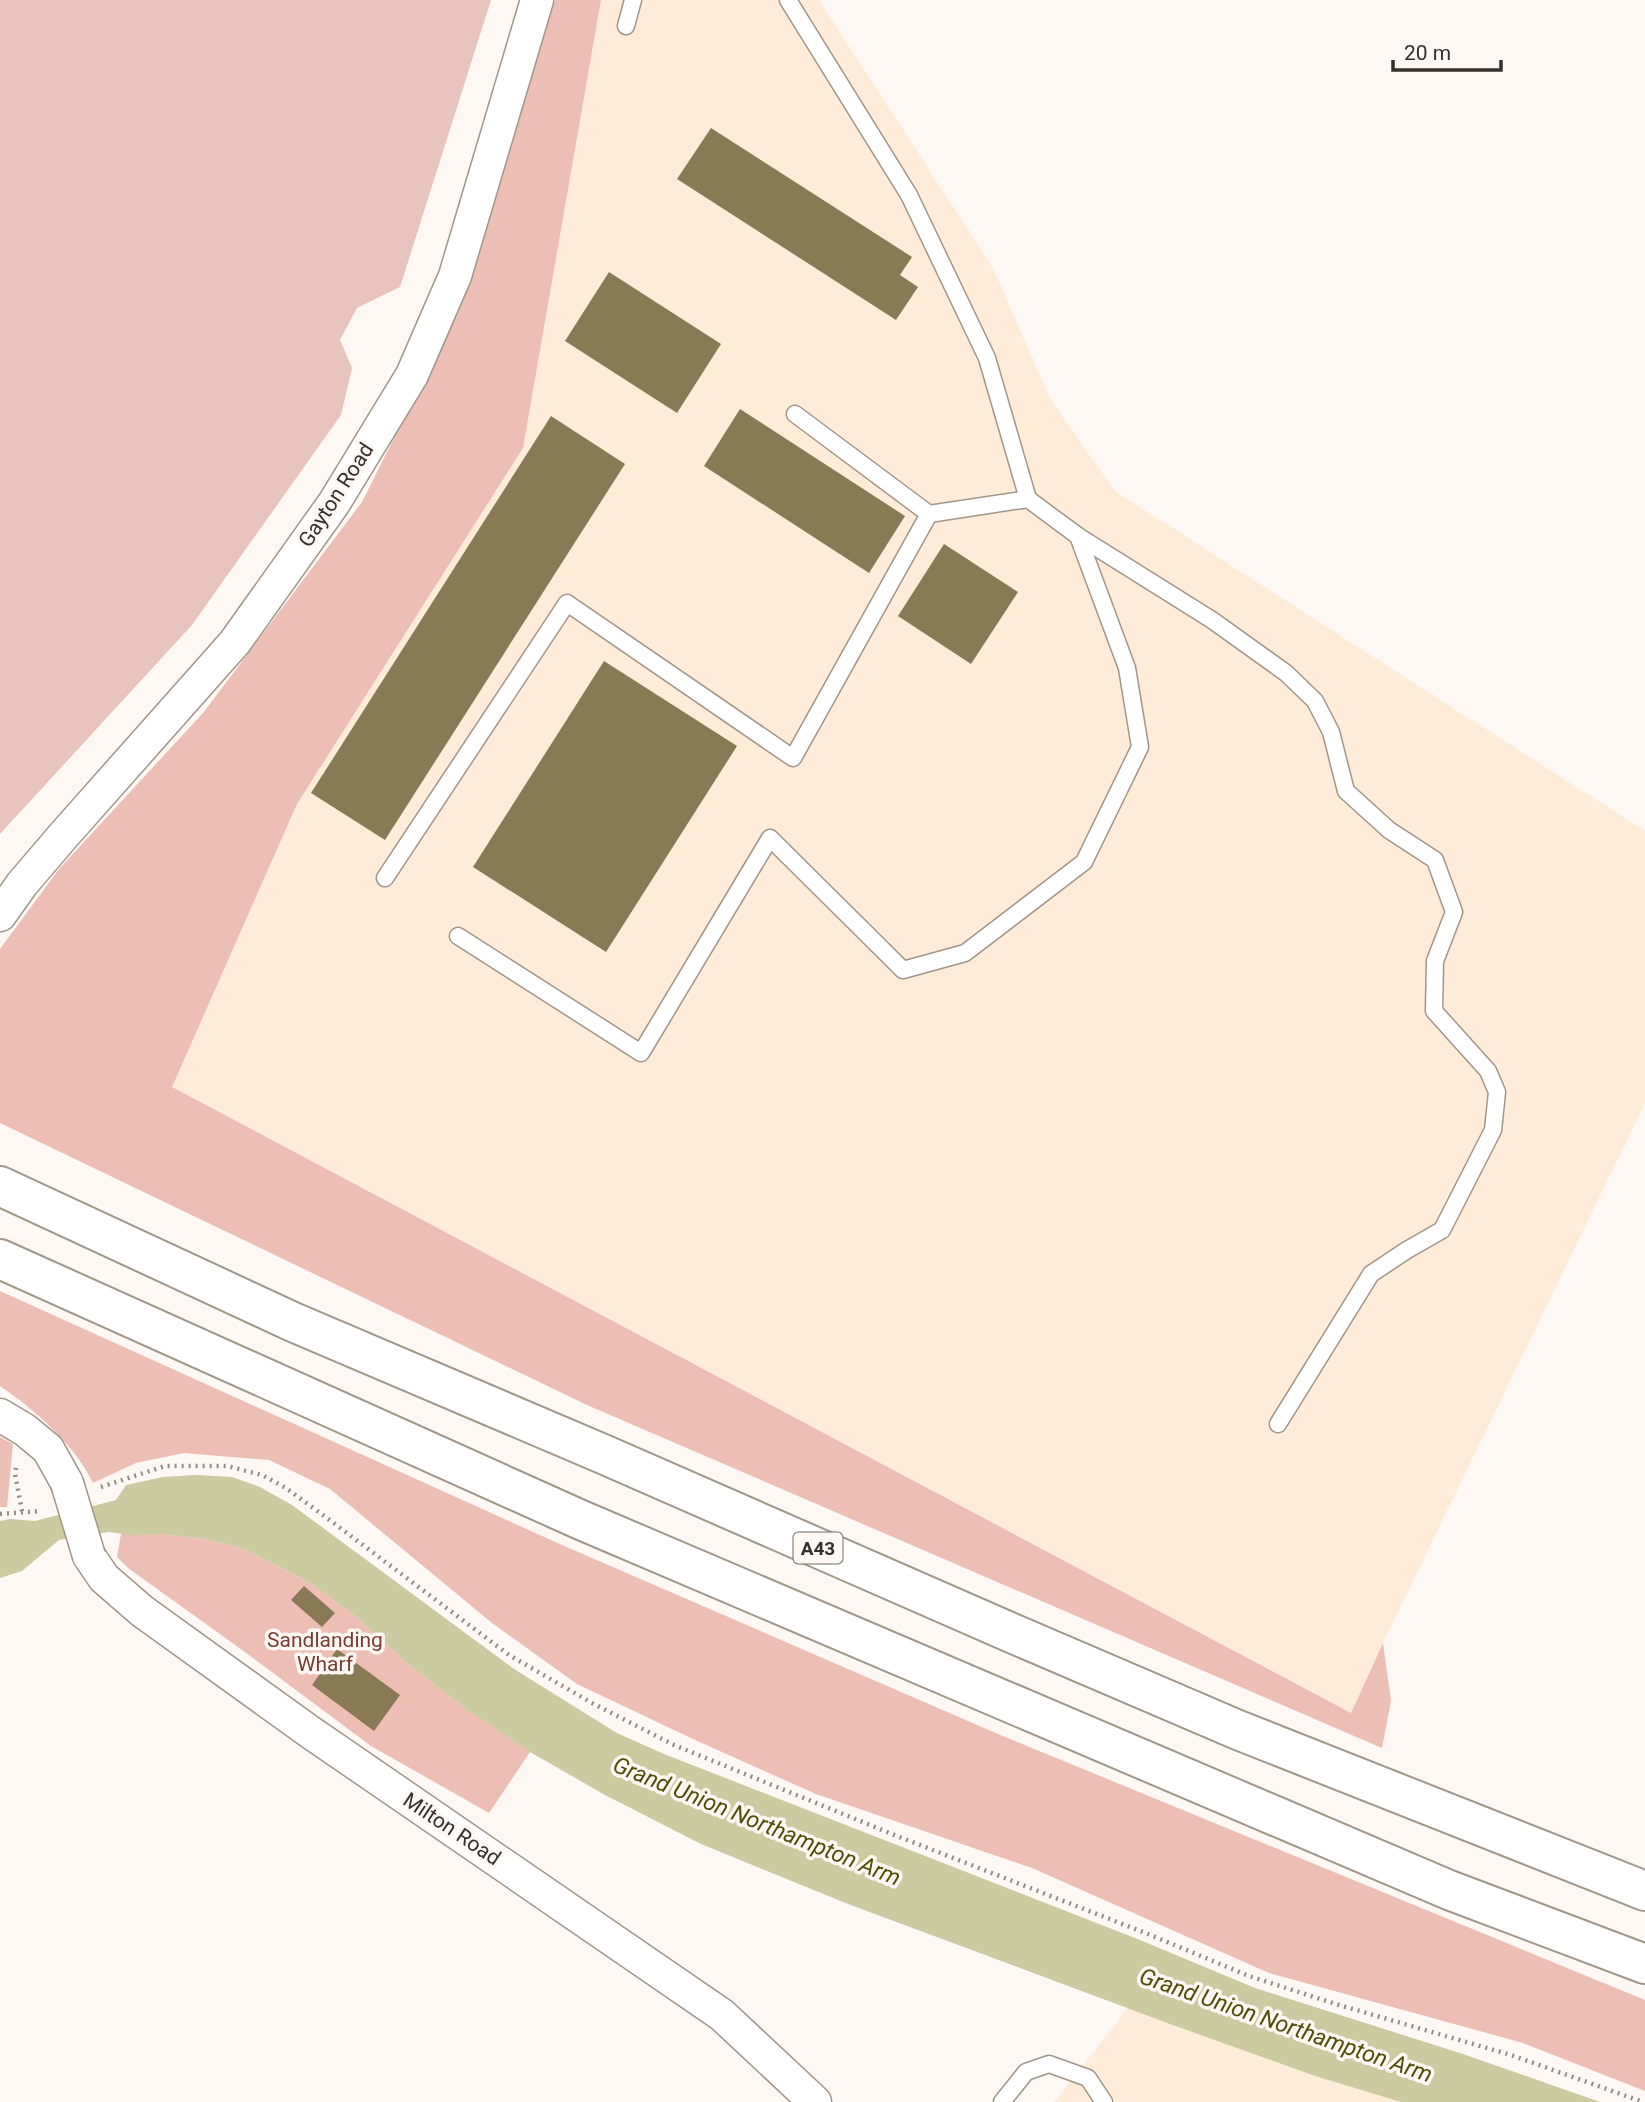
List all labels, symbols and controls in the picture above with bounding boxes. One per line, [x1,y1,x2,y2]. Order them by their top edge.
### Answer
scale bar [1393,28,1502,72]
text: 20 m [1404,41,1451,65]
street label: Gayton Road [293,439,379,551]
road number: A43 [794,1532,842,1564]
park label: Sandlanding Wharf [267,1628,383,1676]
water label: Grand Union Northampton Arm [609,1751,905,1892]
street label: Milton Road [399,1788,505,1870]
water label: Grand Union Northampton Arm [1136,1963,1436,2088]

